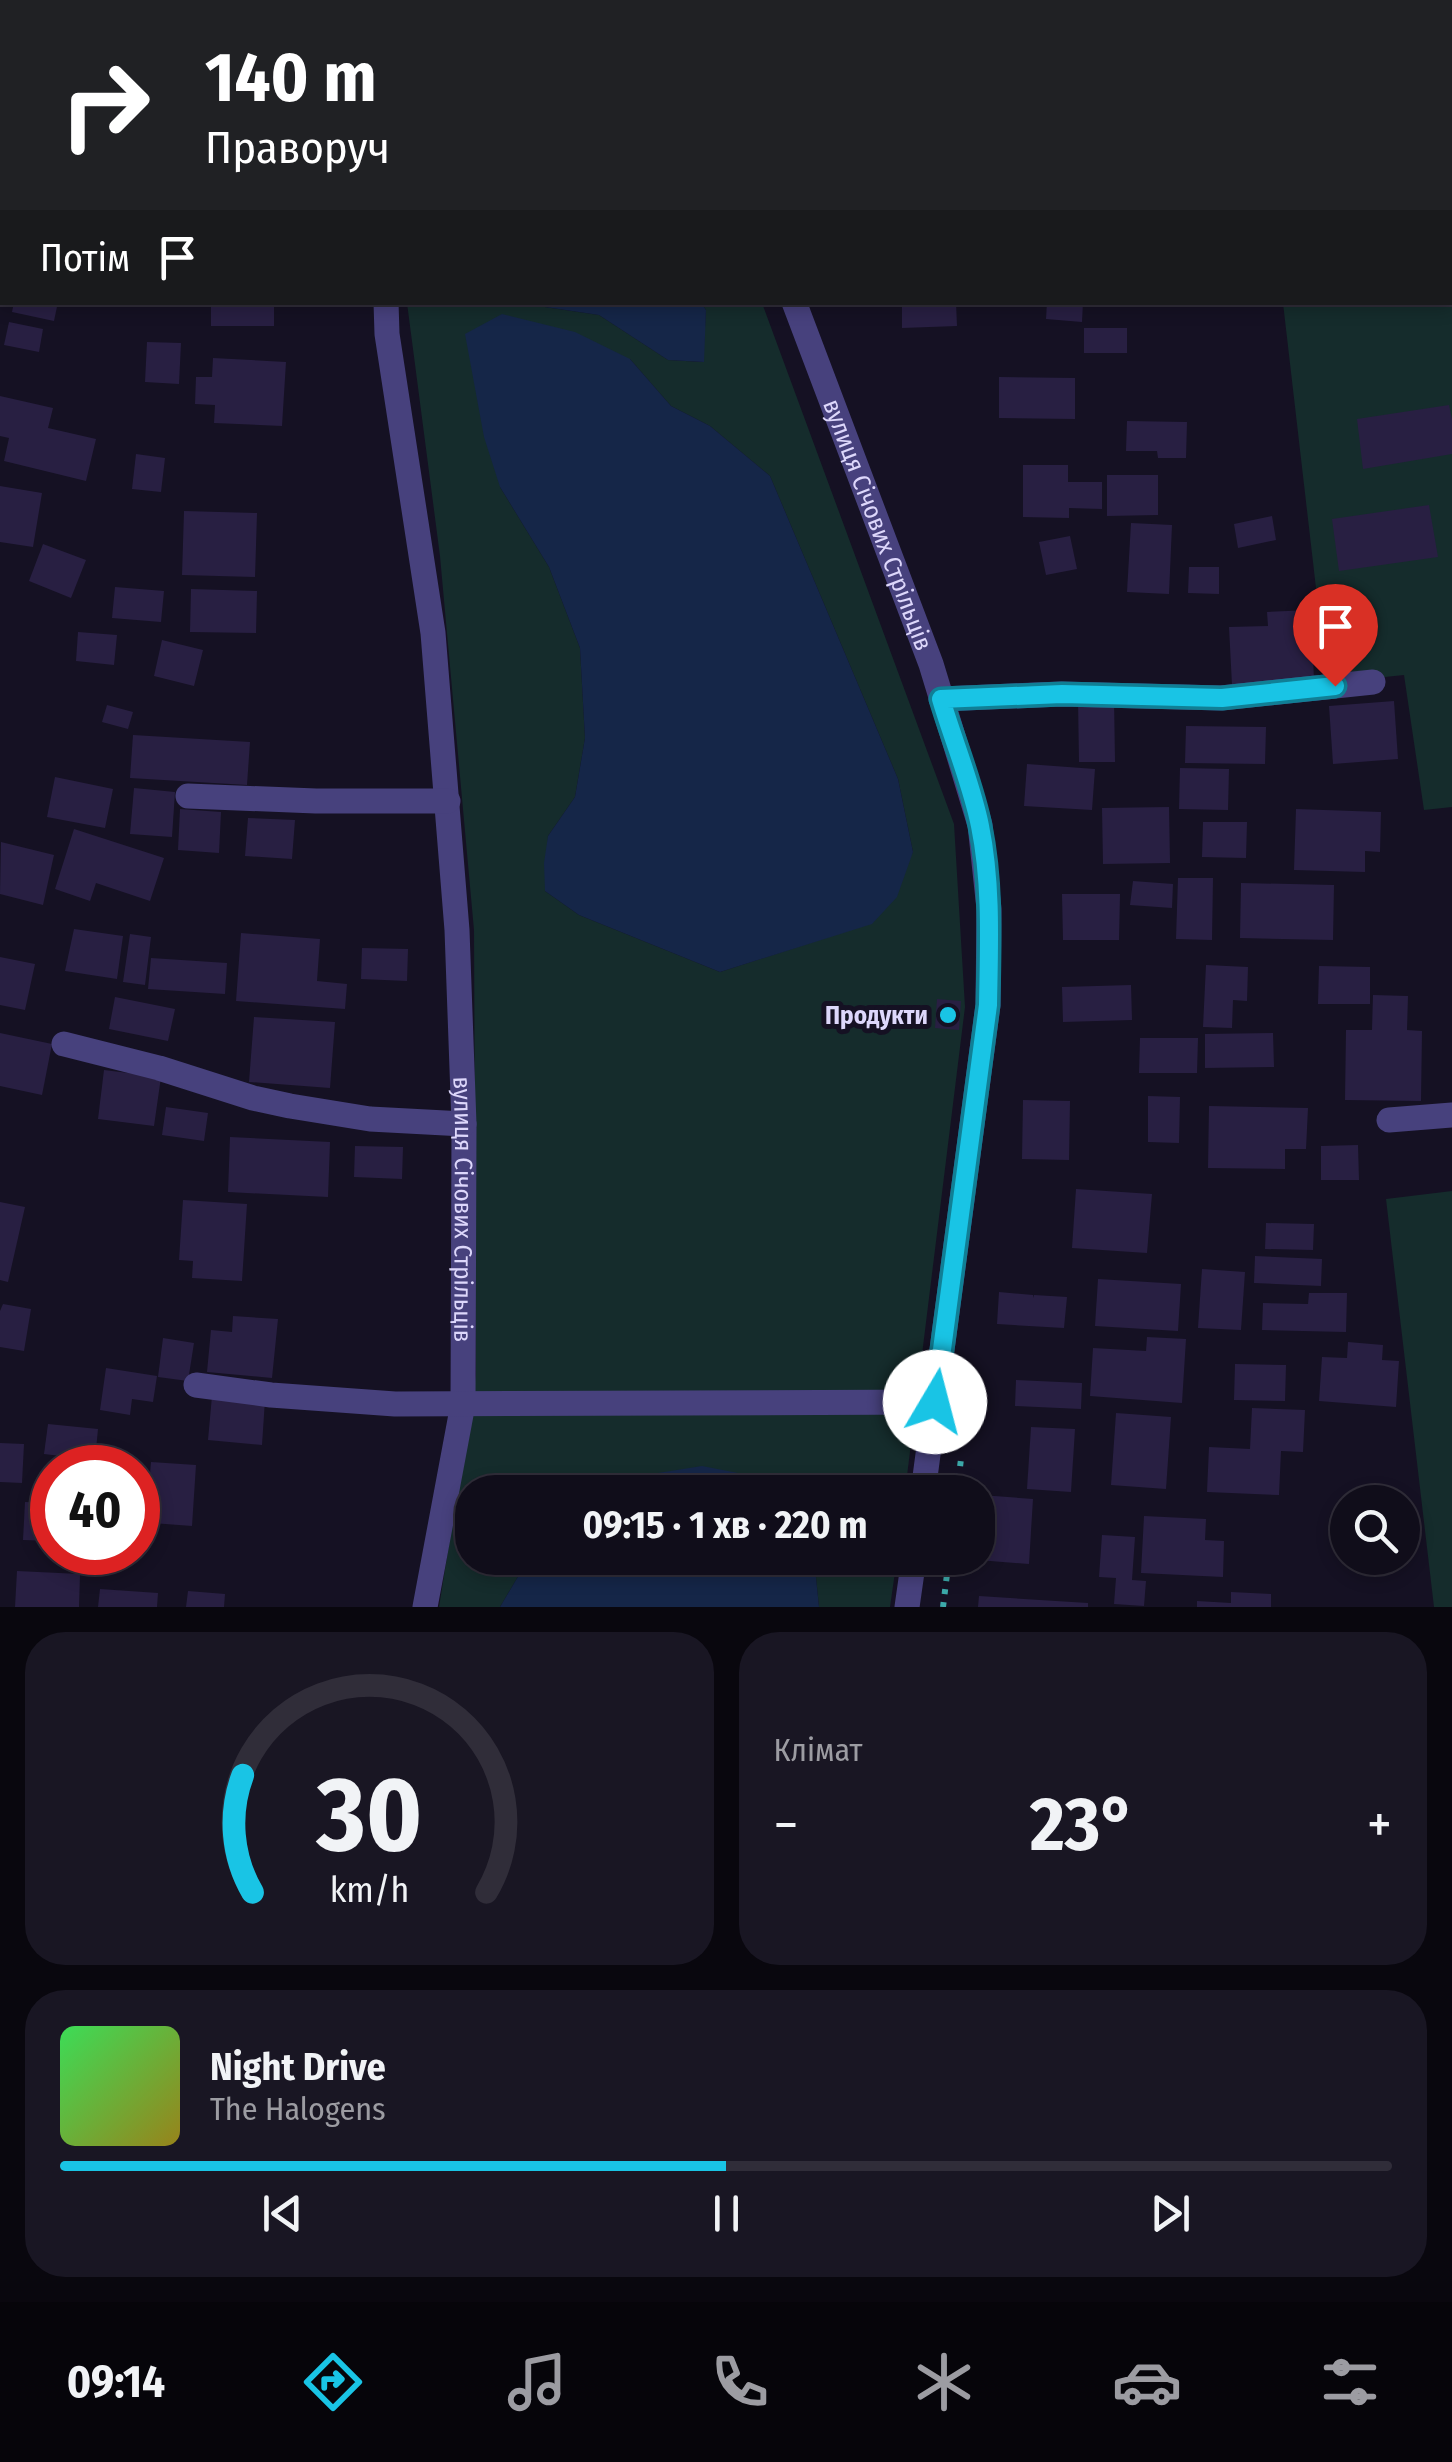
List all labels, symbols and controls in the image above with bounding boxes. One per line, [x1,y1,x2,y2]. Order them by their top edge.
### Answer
text: 140 m [205,36,377,120]
icon: right [40,40,170,170]
text: Праворуч [205,121,390,175]
icon: arrive [150,230,205,285]
text: Потім [40,235,130,281]
street label: вулиця Січових Стрільців [816,395,938,655]
pin [1293,584,1378,687]
icon: arrive [1308,599,1363,654]
place label: Продукти [825,1001,928,1031]
marker: Продукти [937,1004,959,1026]
street label: вулиця Січових Стрільців [446,1076,478,1342]
position arrow [883,1350,987,1454]
speed limit sign: 40 [30,1445,160,1575]
map controls [1330,1485,1420,1575]
button: search [1330,1485,1420,1575]
text: 09:15 · 1 хв · 220 m [582,1502,868,1548]
text: Клімат [774,1731,863,1769]
text: 30 [315,1753,422,1878]
text: 23° [1030,1780,1135,1870]
text: − [774,1792,798,1858]
text: + [1367,1792,1392,1858]
text: km/h [329,1869,409,1911]
text: Night Drive [210,2044,386,2090]
text: The Halogens [210,2090,386,2128]
icon: previous [255,2186,310,2241]
icon: pause [699,2186,754,2241]
icon: next [1143,2186,1198,2241]
icon: directions [298,2347,368,2417]
icon: music [502,2347,572,2417]
icon: phone [705,2347,775,2417]
icon: climate [909,2347,979,2417]
icon: car [1112,2347,1182,2417]
icon: filters [1315,2347,1385,2417]
text: 09:14 [67,2355,165,2409]

